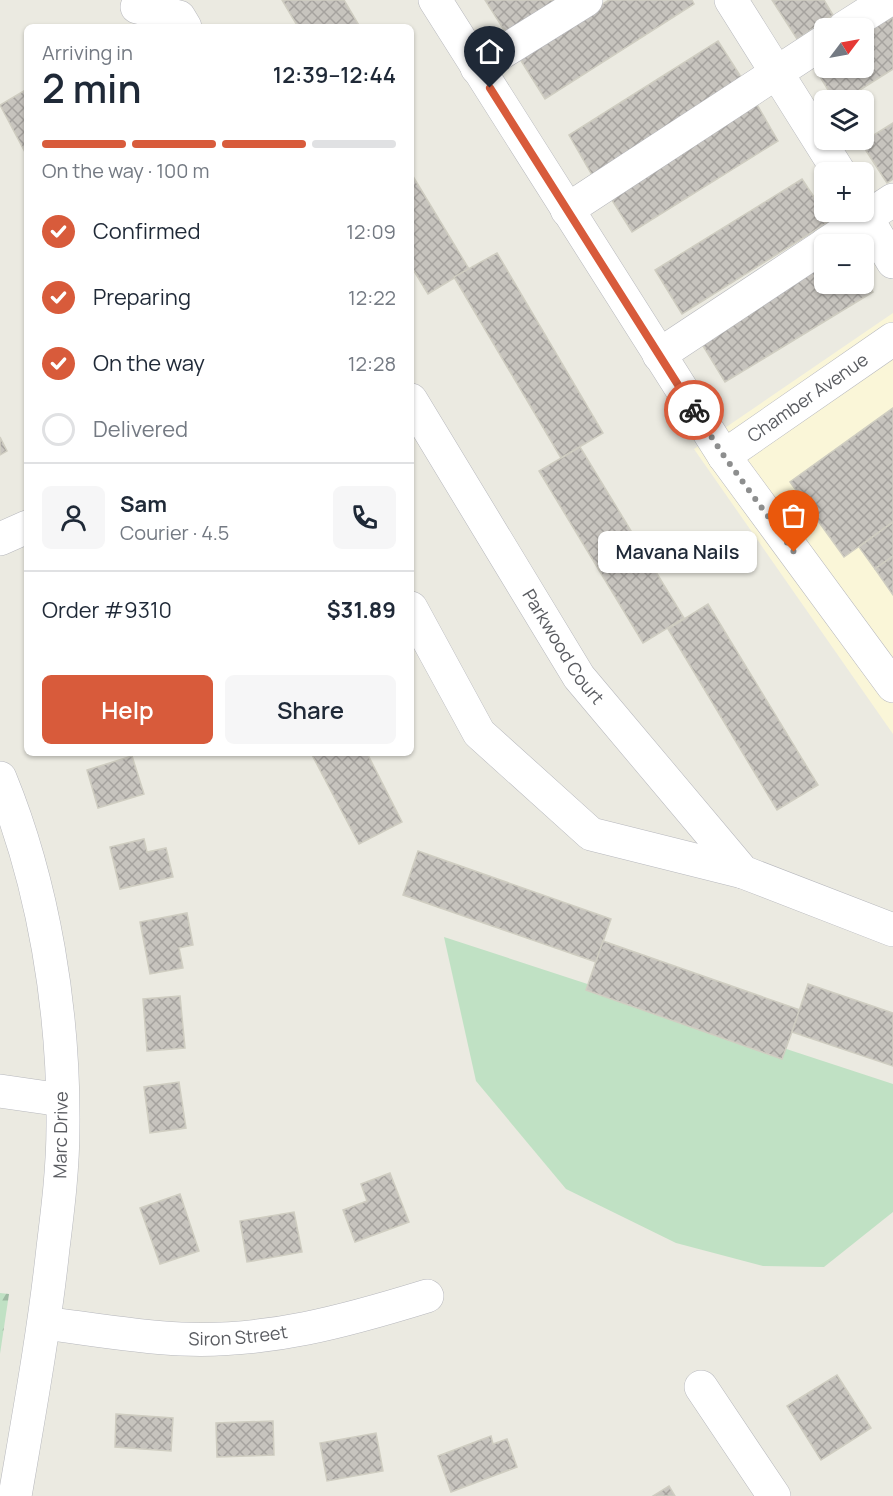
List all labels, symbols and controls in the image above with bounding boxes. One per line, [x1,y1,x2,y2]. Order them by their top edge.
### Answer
north arrow [814,18,874,78]
map controls [814,18,874,294]
pin [464,26,515,88]
icon: home [473,35,506,68]
text: Arriving in [42,39,133,66]
text: 12:39–12:44 [273,60,396,90]
text: 2 min [42,61,141,115]
button: layers [814,90,874,150]
text: On the way · 100 m [42,157,209,184]
button: + [814,162,874,222]
icon: check [42,215,75,248]
text: Confirmed [93,216,201,246]
text: 12:09 [346,218,396,245]
button: − [814,234,874,294]
icon: check [42,281,75,314]
text: Preparing [93,282,191,312]
text: 12:22 [348,284,396,311]
icon: check [42,347,75,380]
street label: Chamber Avenue [742,347,872,447]
text: On the way [93,348,205,378]
text: 12:28 [348,350,396,377]
courier [664,380,724,440]
icon: bike [678,394,711,427]
text: Delivered [93,414,188,444]
button: person [42,486,105,549]
button: phone [333,486,396,549]
text: Sam [120,489,167,519]
pin [768,490,819,552]
icon: bag [777,499,810,532]
text: Courier · 4.5 [120,519,229,546]
callout: Mavana Nails [599,531,758,573]
text: Mavana Nails [615,538,740,565]
street label: Parkwood Court [518,584,610,709]
text: Order #9310 [42,595,172,625]
text: $31.89 [327,595,396,625]
button: Help [42,675,213,744]
button: Share [225,675,396,744]
street label: Marc Drive [47,1091,73,1179]
street label: Siron Street [188,1319,289,1351]

